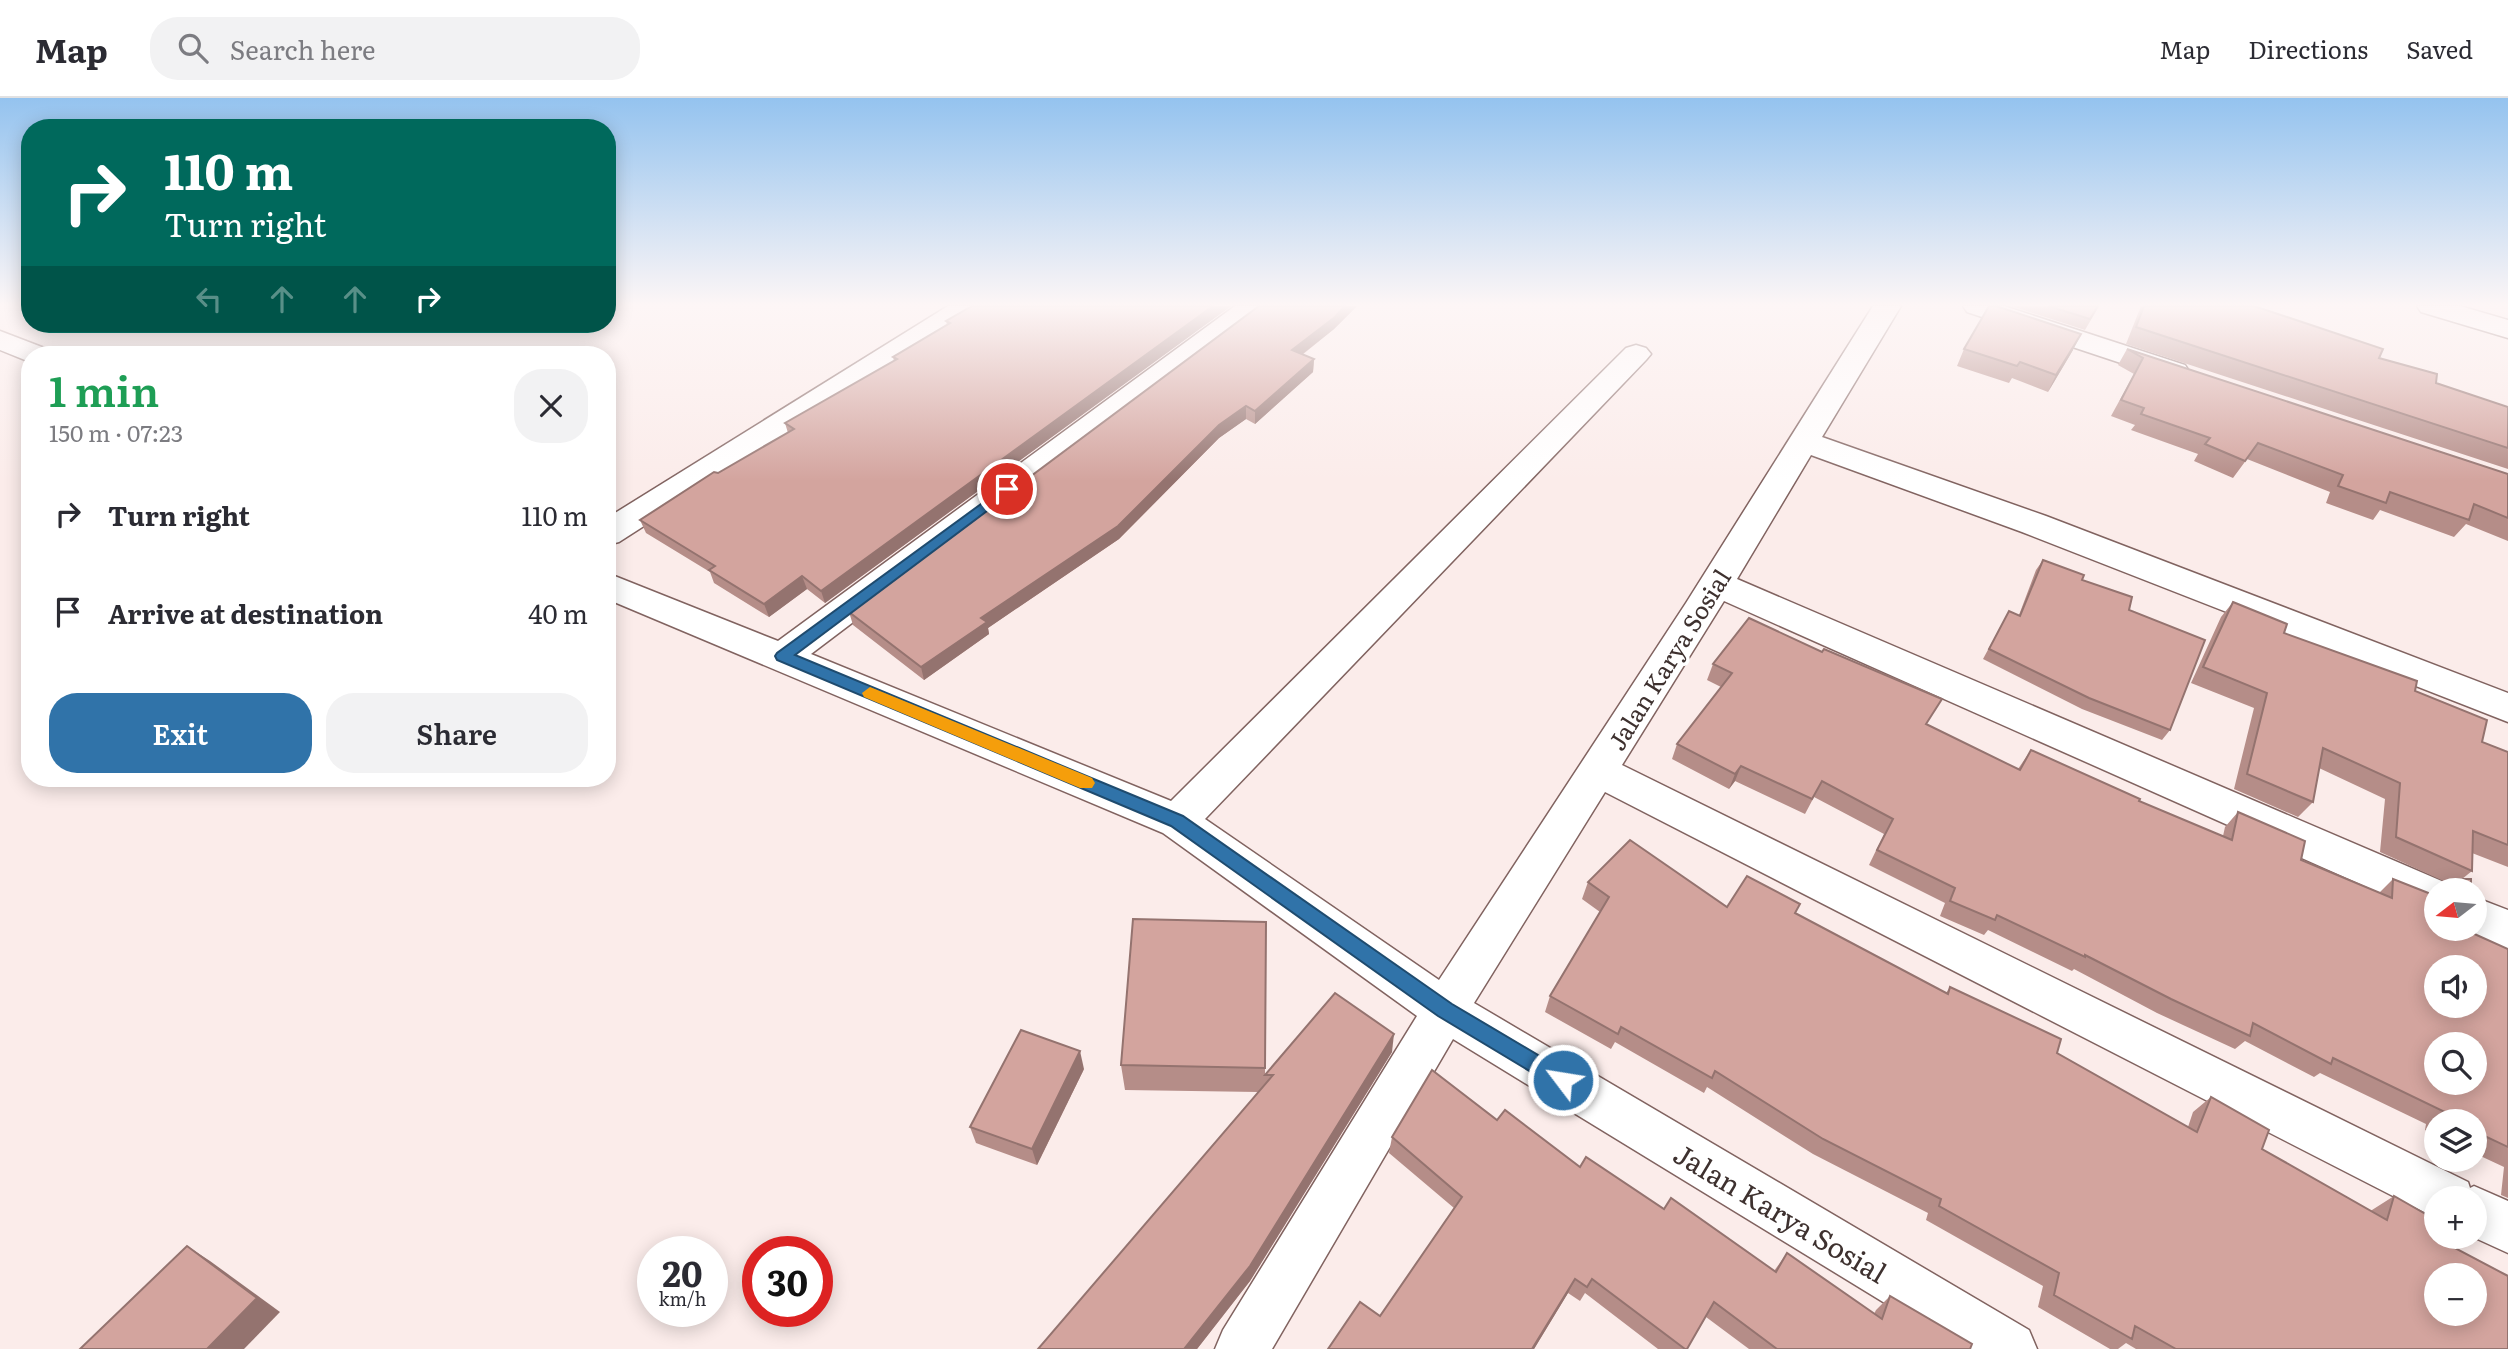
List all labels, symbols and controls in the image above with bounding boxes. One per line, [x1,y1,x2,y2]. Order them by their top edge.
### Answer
search box [150,17,640,80]
text: Map [35,24,108,73]
icon: search [174,29,212,67]
text: Search here [230,29,376,68]
text: Map [2159,31,2210,66]
text: Directions [2248,31,2368,66]
text: Saved [2406,31,2473,66]
text: 110 m [164,132,293,205]
icon: right [49,147,140,238]
text: Turn right [164,199,326,247]
icon: left [190,280,228,318]
icon: ahead [263,280,301,318]
icon: ahead [336,280,374,318]
icon: right [409,280,447,318]
text: 1 min [49,358,159,420]
button: close [514,369,588,443]
text: 150 m · 07:23 [49,415,183,449]
pin [977,459,1037,519]
icon: arrive [988,470,1026,508]
icon: right [49,495,87,533]
text: Turn right [108,495,250,534]
text: 110 m [521,495,588,534]
street label: Jalan Karya Sosial [1598,562,1738,756]
icon: arrive [49,593,87,631]
text: Arrive at destination [108,593,383,632]
text: 40 m [528,593,588,632]
button: Exit [49,693,312,773]
button: Share [326,693,588,773]
north arrow [2424,878,2487,942]
map controls [2424,878,2487,1326]
button: sound [2424,955,2487,1018]
button: search [2424,1032,2487,1095]
position arrow [1526,1043,1600,1117]
button: layers [2424,1109,2487,1172]
street label: Jalan Karya Sosial [1666,1132,1896,1292]
button: + [2424,1186,2487,1249]
speed limit sign: 30 [742,1236,833,1327]
text: 20 [662,1246,703,1298]
button: − [2424,1263,2487,1326]
text: km/h [659,1285,706,1312]

